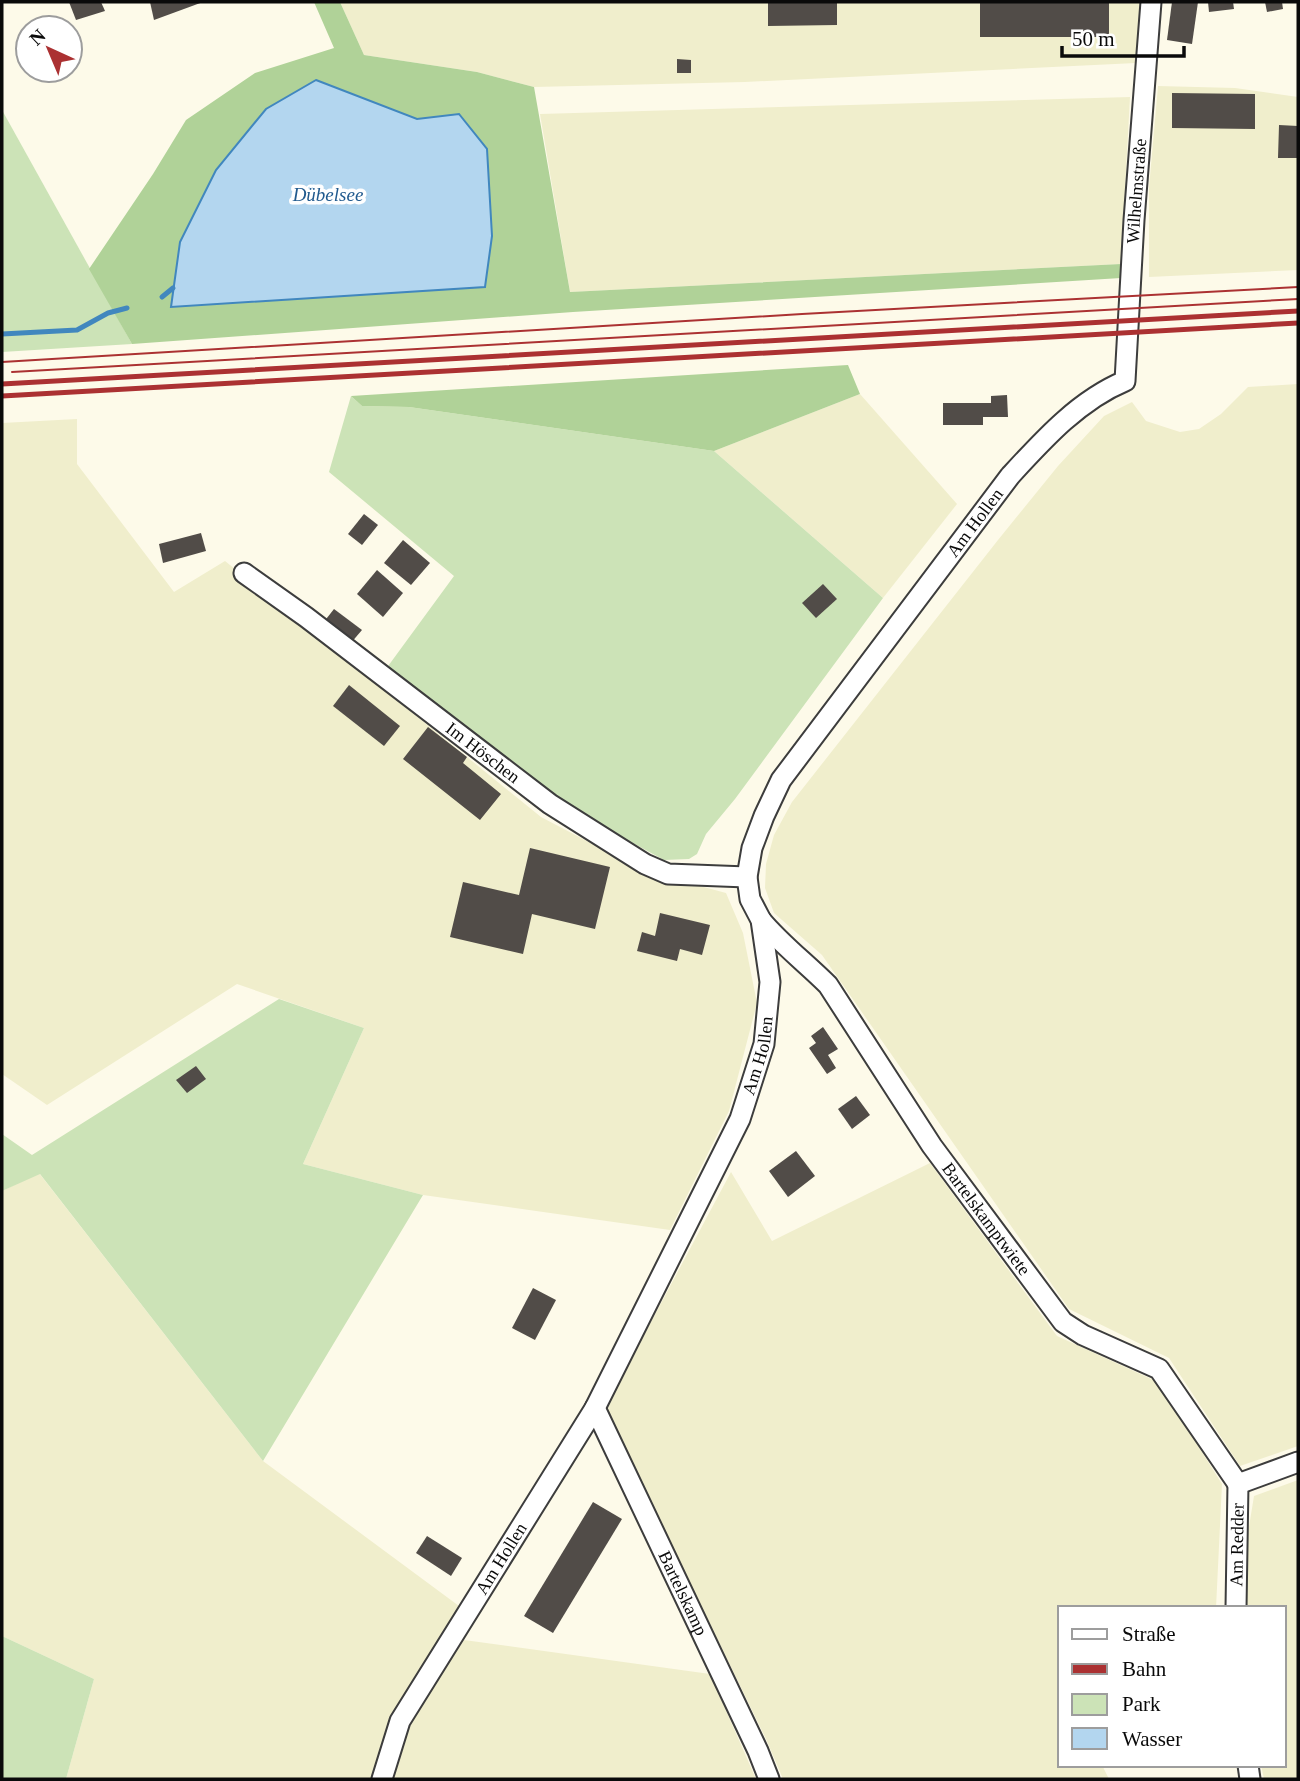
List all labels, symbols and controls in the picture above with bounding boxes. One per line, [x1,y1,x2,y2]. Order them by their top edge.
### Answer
north arrow [14,14,84,84]
scale bar [1062,14,1184,58]
text: N [25,25,50,49]
text: 50 m [1072,27,1115,51]
street label: Wilhelmstraße [1123,138,1150,244]
water label: Dübelsee [292,184,363,205]
street label: Am Hollen [943,485,1007,561]
street label: Im Höschen [442,718,524,787]
street label: Am Hollen [738,1015,777,1097]
street label: Bartelskamptwiete [938,1159,1035,1279]
street label: Am Redder [1226,1503,1248,1587]
street label: Am Hollen [471,1519,531,1598]
street label: Bartelskamp [654,1548,712,1639]
legend [1058,1606,1286,1767]
text: Straße [1122,1622,1176,1646]
text: Bahn [1122,1657,1167,1681]
text: Park [1122,1692,1161,1716]
text: Wasser [1122,1727,1182,1751]

